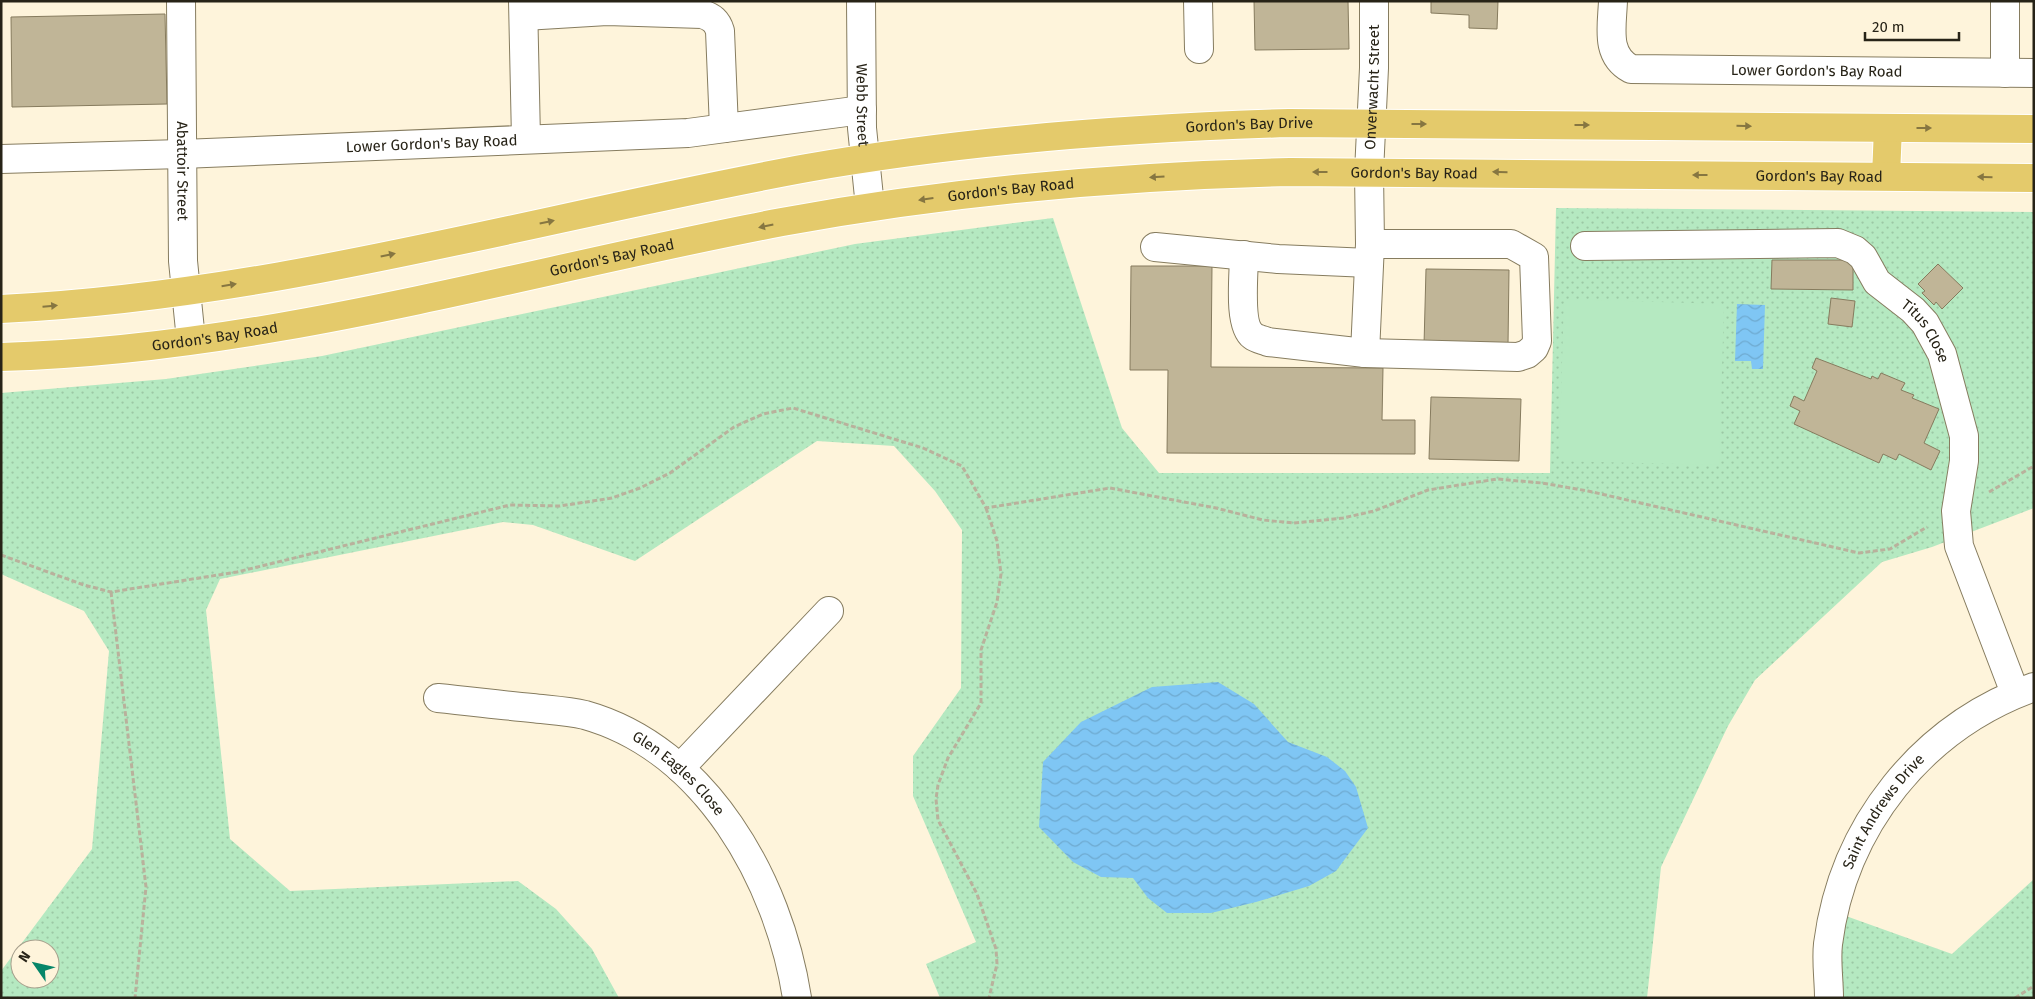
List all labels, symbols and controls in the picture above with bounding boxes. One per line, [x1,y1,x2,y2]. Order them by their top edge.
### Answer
scale bar [1865,10,1959,42]
text: 20 m [1872,18,1905,36]
street label: Onverwacht Street [1361,24,1383,150]
street label: Lower Gordon's Bay Road [1731,61,1903,81]
street label: Webb Street [852,63,873,148]
street label: Gordon's Bay Drive [1185,114,1313,136]
one-way arrow [1411,120,1427,128]
street label: Abattoir Street [173,121,192,221]
one-way arrow [1574,121,1590,129]
one-way arrow [1736,123,1752,131]
one-way arrow [1916,124,1932,132]
street label: Lower Gordon's Bay Road [346,131,518,156]
street label: Gordon's Bay Road [1351,163,1478,183]
street label: Gordon's Bay Road [1756,167,1883,186]
one-way arrow [1312,168,1328,176]
one-way arrow [1492,168,1508,176]
one-way arrow [1692,170,1708,178]
one-way arrow [1149,173,1165,181]
one-way arrow [1977,173,1993,181]
street label: Gordon's Bay Road [947,174,1075,205]
one-way arrow [918,195,934,203]
one-way arrow [540,218,555,226]
one-way arrow [757,222,773,230]
street label: Gordon's Bay Road [548,235,676,280]
one-way arrow [381,251,396,259]
one-way arrow [221,281,237,289]
street label: Titus Close [1898,295,1953,365]
one-way arrow [42,301,58,309]
street label: Gordon's Bay Road [151,319,279,355]
street label: Glen Eagles Close [629,727,728,819]
street label: Saint Andrews Drive [1839,750,1928,872]
north arrow [10,939,60,989]
text: N [15,948,34,966]

